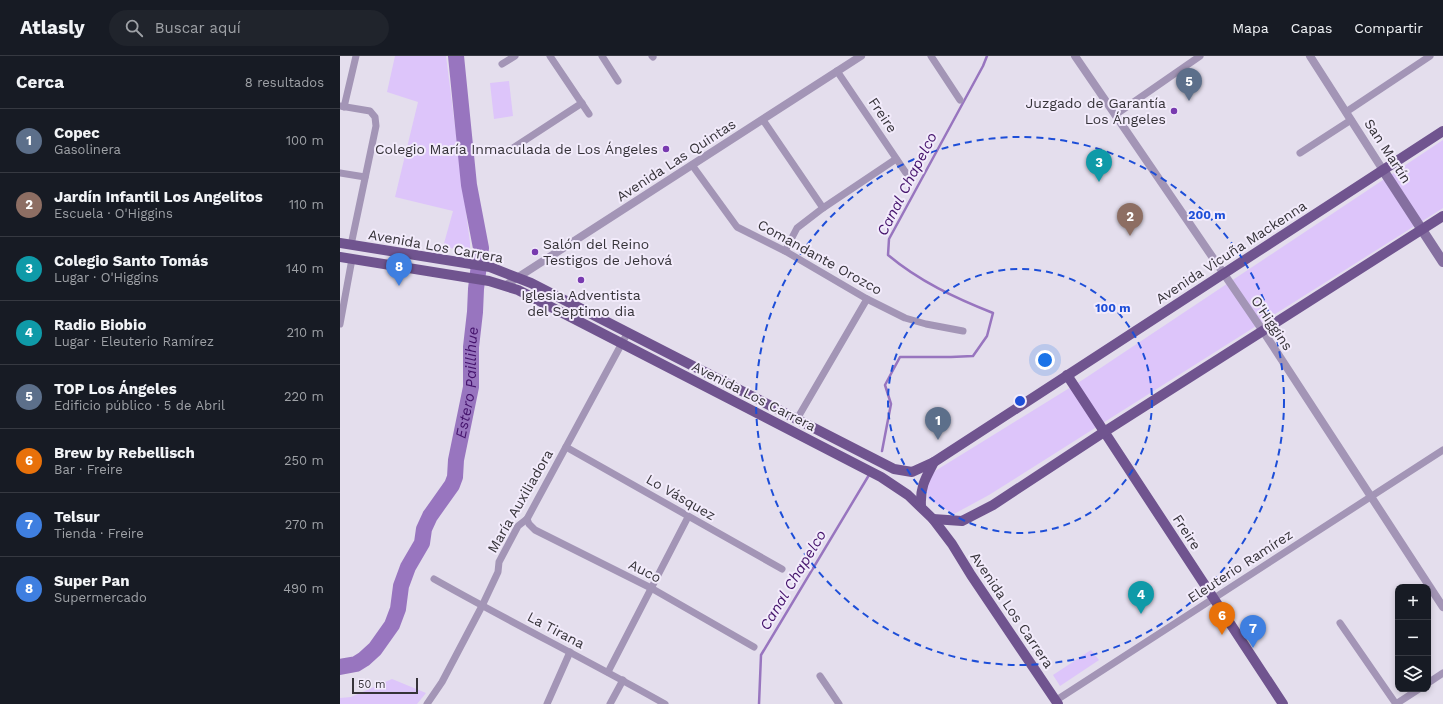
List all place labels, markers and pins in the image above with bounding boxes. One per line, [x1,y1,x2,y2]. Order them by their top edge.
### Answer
pin: 5 [1176,68,1202,101]
place label: Juzgado de Garantía Los Ángeles [1026,95,1166,127]
marker: Juzgado de Garantía Los Ángeles [1169,106,1179,116]
place label: Colegio María Inmaculada de Los Ángeles [375,141,658,157]
marker: Colegio María Inmaculada de Los Ángeles [661,144,671,154]
pin: 3 [1086,149,1112,182]
pin: 2 [1117,203,1143,236]
place label: Salón del Reino Testigos de Jehová [543,236,672,268]
marker: Salón del Reino Testigos de Jehová [530,247,540,257]
pin: 8 [386,253,412,286]
marker: Iglesia Adventista del Septimo dia [576,275,586,285]
place label: Iglesia Adventista del Septimo dia [521,287,641,319]
centre of rings [1013,394,1027,408]
pin: 1 [925,407,951,440]
pin: 4 [1128,581,1154,614]
pin: 6 [1209,602,1235,635]
pin: 7 [1240,615,1266,648]

